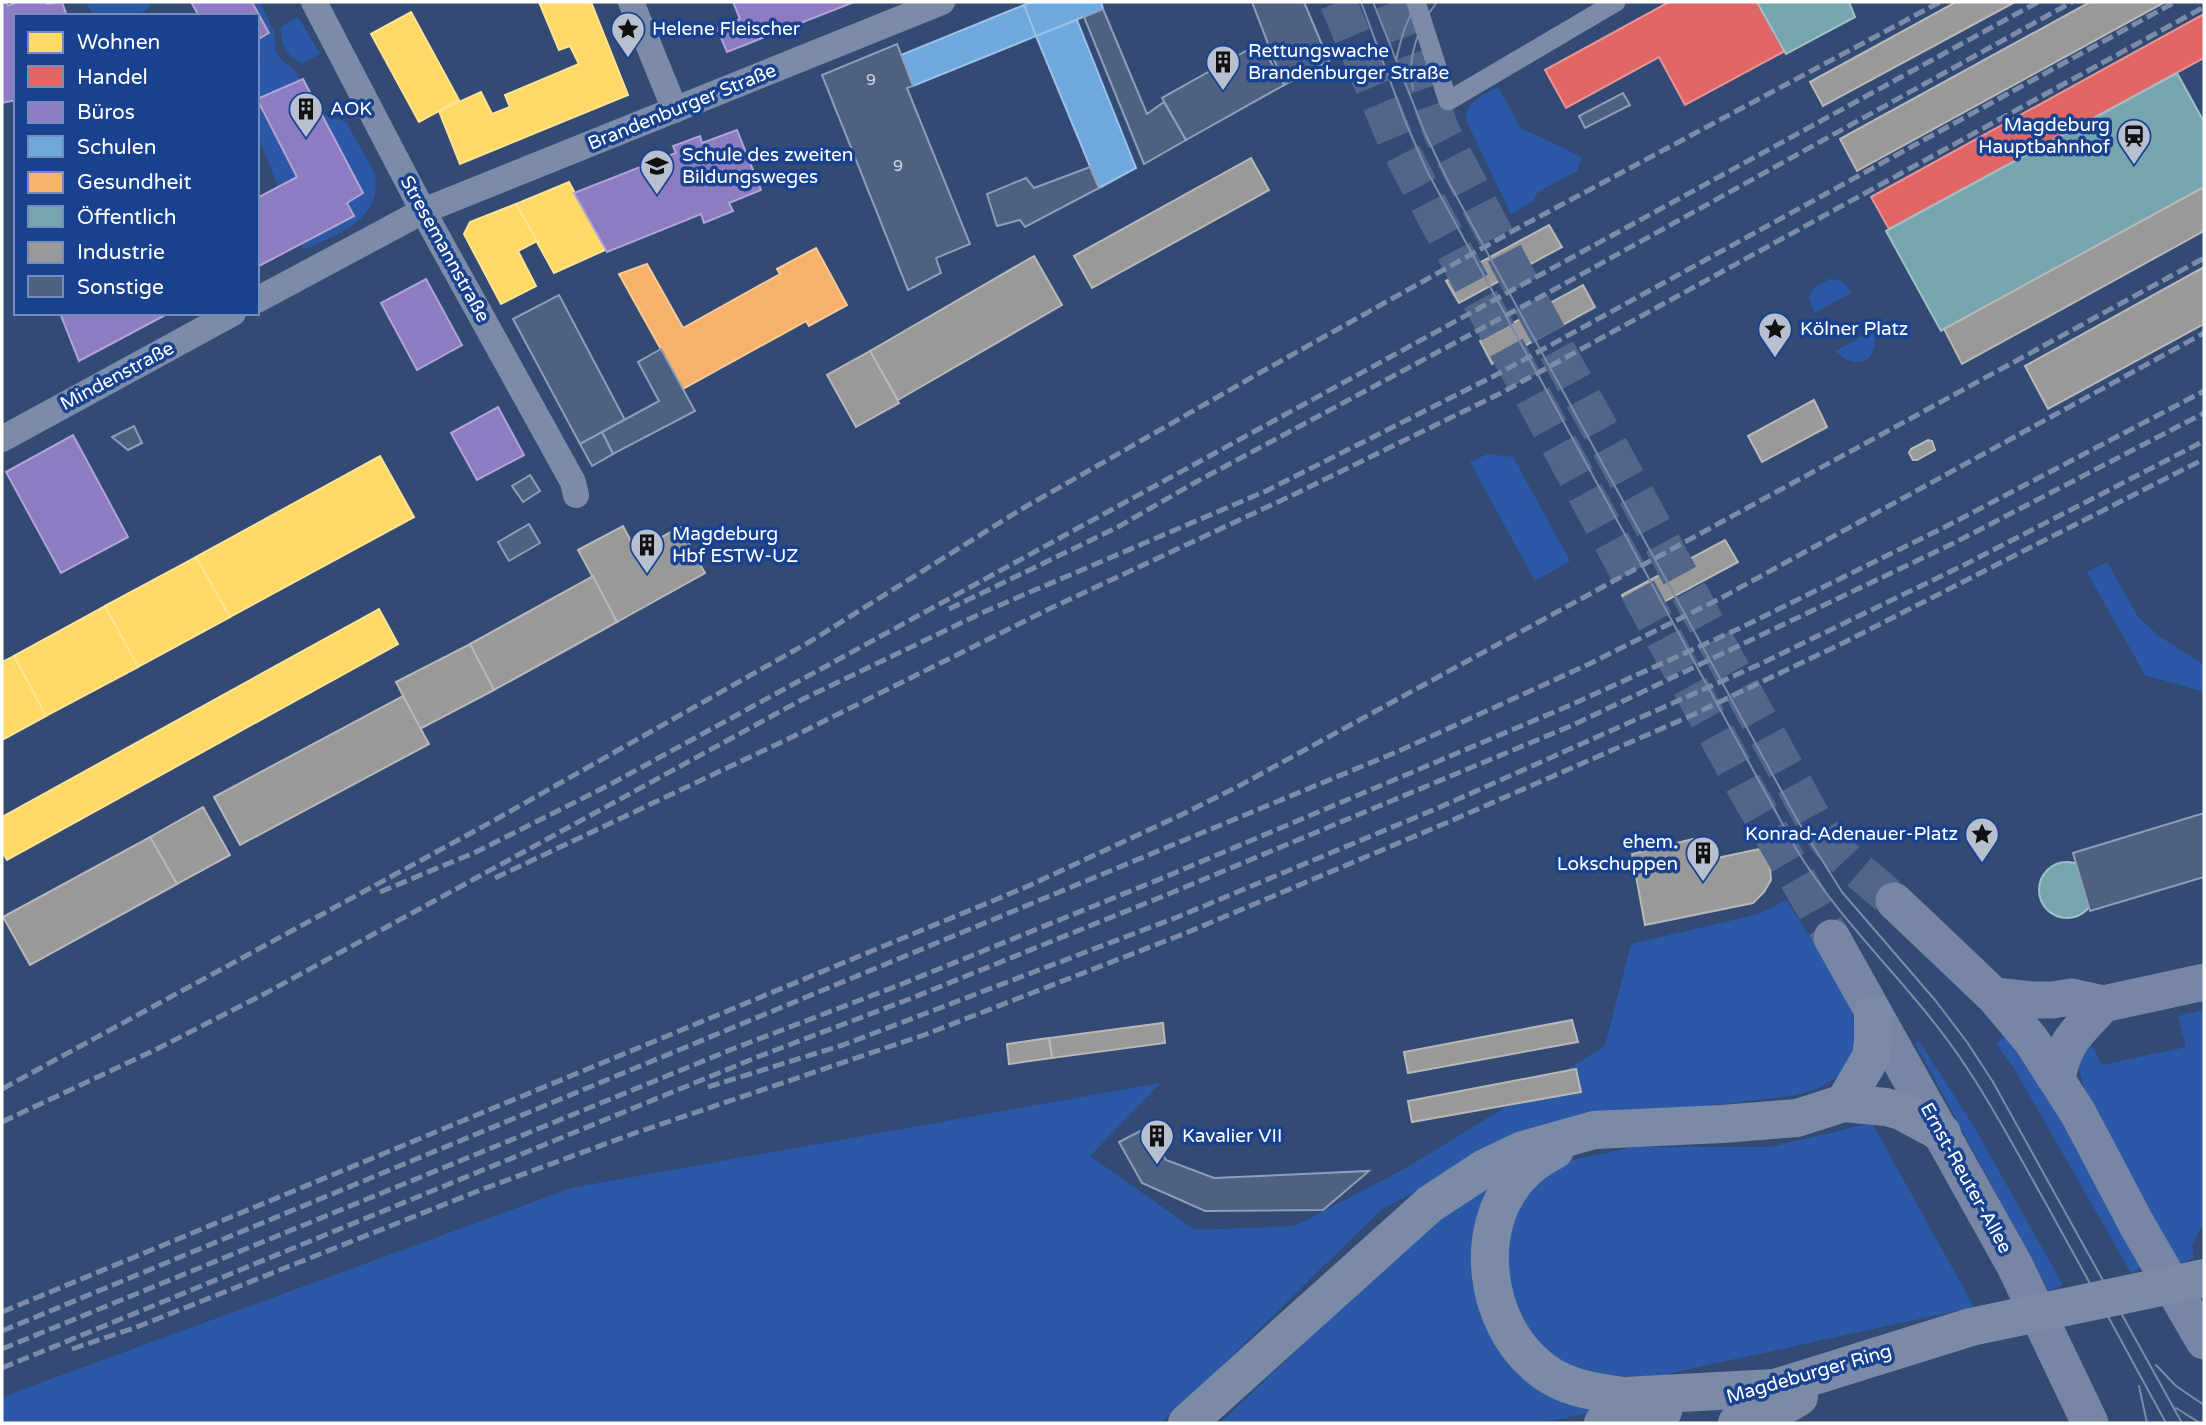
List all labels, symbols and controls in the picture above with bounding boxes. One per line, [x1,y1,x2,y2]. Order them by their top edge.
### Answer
place icon: Helene Fleischer [609,10,647,59]
legend [14,14,259,315]
place label: Helene Fleischer [652,18,801,40]
text: Wohnen [77,30,160,55]
place label: Rettungswache Brandenburger Straße [1248,40,1449,84]
building icon: Rettungswache Brandenburger Straße [1204,43,1242,92]
street label: Brandenburger Straße [585,59,779,155]
text: Handel [77,65,148,90]
house number: 9 [866,70,876,90]
building icon: AOK [287,90,325,139]
place label: AOK [330,98,372,120]
text: Büros [77,100,135,125]
place label: Magdeburg Hauptbahnhof [1978,114,2111,158]
station icon: Magdeburg Hauptbahnhof [2115,117,2153,166]
text: Schulen [77,135,157,160]
place label: Schule des zweiten Bildungsweges [682,144,853,188]
school or university icon: Schule des zweiten Bildungsweges [638,147,676,196]
house number: 9 [893,156,903,176]
text: Gesundheit [77,170,192,195]
street label: Stresemannstraße [396,172,494,326]
text: Öffentlich [77,205,177,230]
text: Industrie [77,240,165,265]
text: Sonstige [77,275,164,300]
place icon: Kölner Platz [1756,310,1794,359]
place label: Kölner Platz [1800,318,1908,340]
street label: Mindenstraße [56,337,178,415]
place label: Magdeburg Hbf ESTW-UZ [672,523,798,567]
building icon: Magdeburg Hbf ESTW-UZ [628,526,666,575]
place icon: Konrad-Adenauer-Platz [1963,815,2001,864]
place label: Konrad-Adenauer-Platz [1745,823,1958,845]
place label: ehem. Lokschuppen [1557,831,1678,875]
building icon: ehem. Lokschuppen [1684,834,1722,883]
street label: Ernst-Reuter-Allee [1916,1099,2016,1257]
building icon: Kavalier VII [1138,1117,1176,1166]
place label: Kavalier VII [1182,1125,1282,1147]
street label: Magdeburger Ring [1724,1340,1894,1408]

